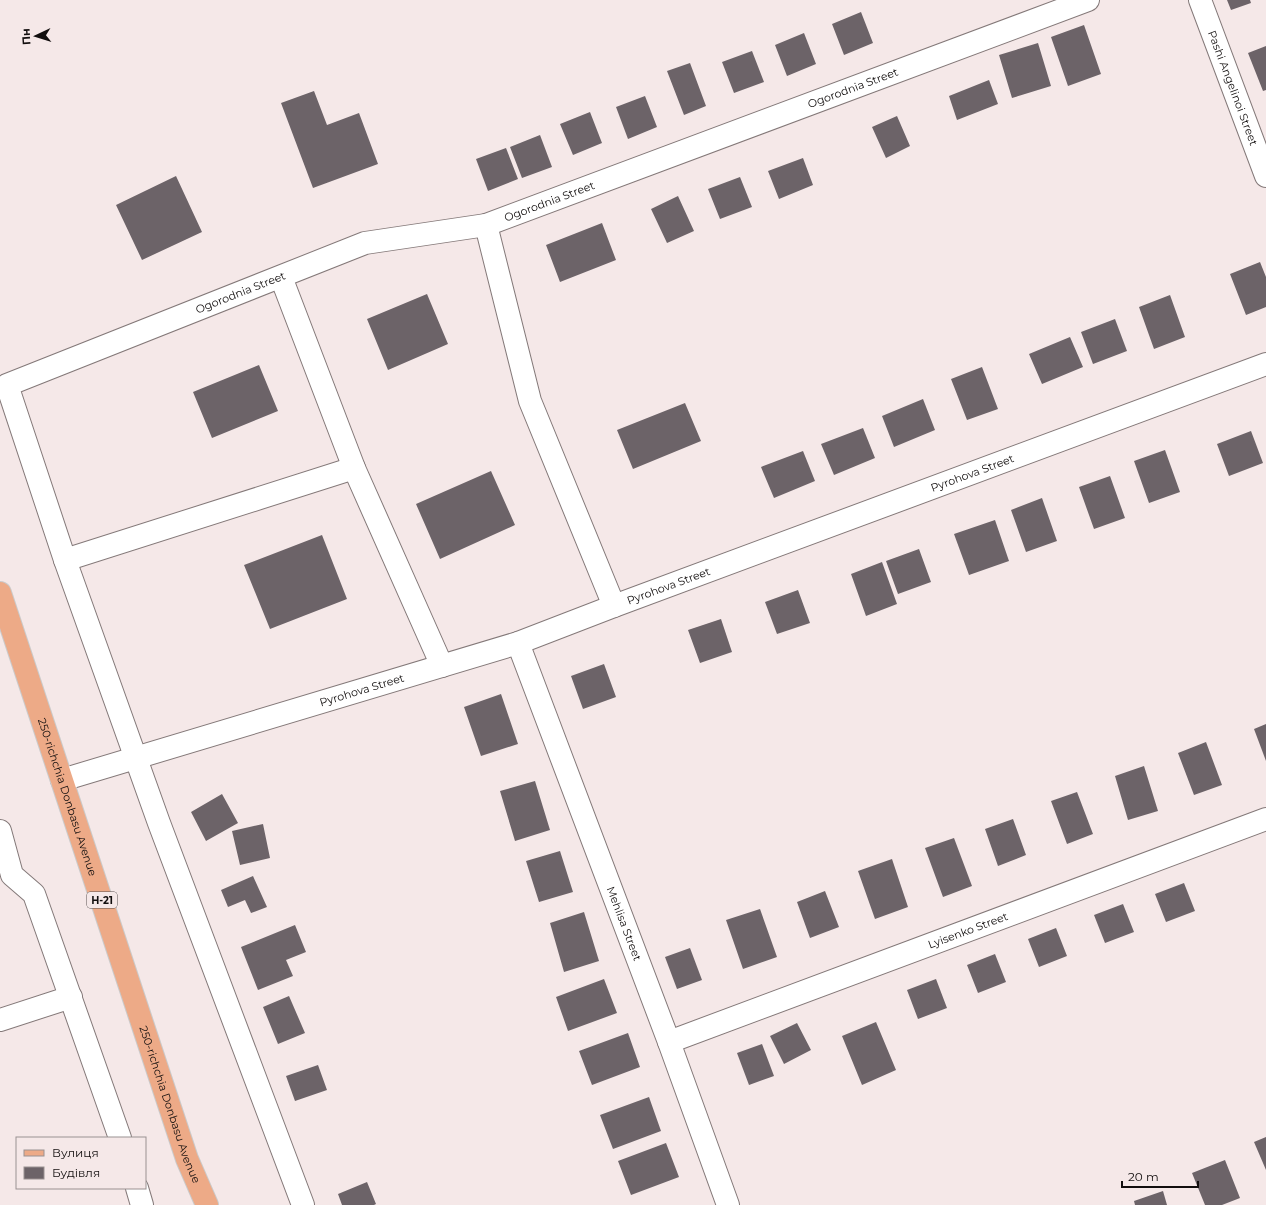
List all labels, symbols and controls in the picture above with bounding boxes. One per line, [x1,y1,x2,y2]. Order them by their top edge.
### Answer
north arrow [16,16,56,56]
text: Пн [18,28,34,45]
street label: Pashi Angelinoi Street [1205,28,1261,148]
street label: Ogorodnia Street [806,64,901,111]
street label: Ogorodnia Street [502,178,597,225]
street label: Ogorodnia Street [193,268,288,317]
street label: Pyrohova Street [929,451,1016,495]
street label: Pyrohova Street [625,564,712,608]
street label: Pyrohova Street [318,670,406,709]
street label: 250-richchia Donbasu Avenue [35,716,100,878]
street label: Mehlisa Street [604,884,645,963]
road number: Н-21 [87,892,117,908]
street label: Lyisenko Street [926,909,1010,952]
street label: 250-richchia Donbasu Avenue [136,1024,204,1186]
legend [16,1137,146,1189]
text: Вулиця [52,1145,99,1160]
scale bar [1122,1163,1198,1189]
text: Будівля [52,1165,100,1180]
text: 20 m [1128,1169,1159,1184]

